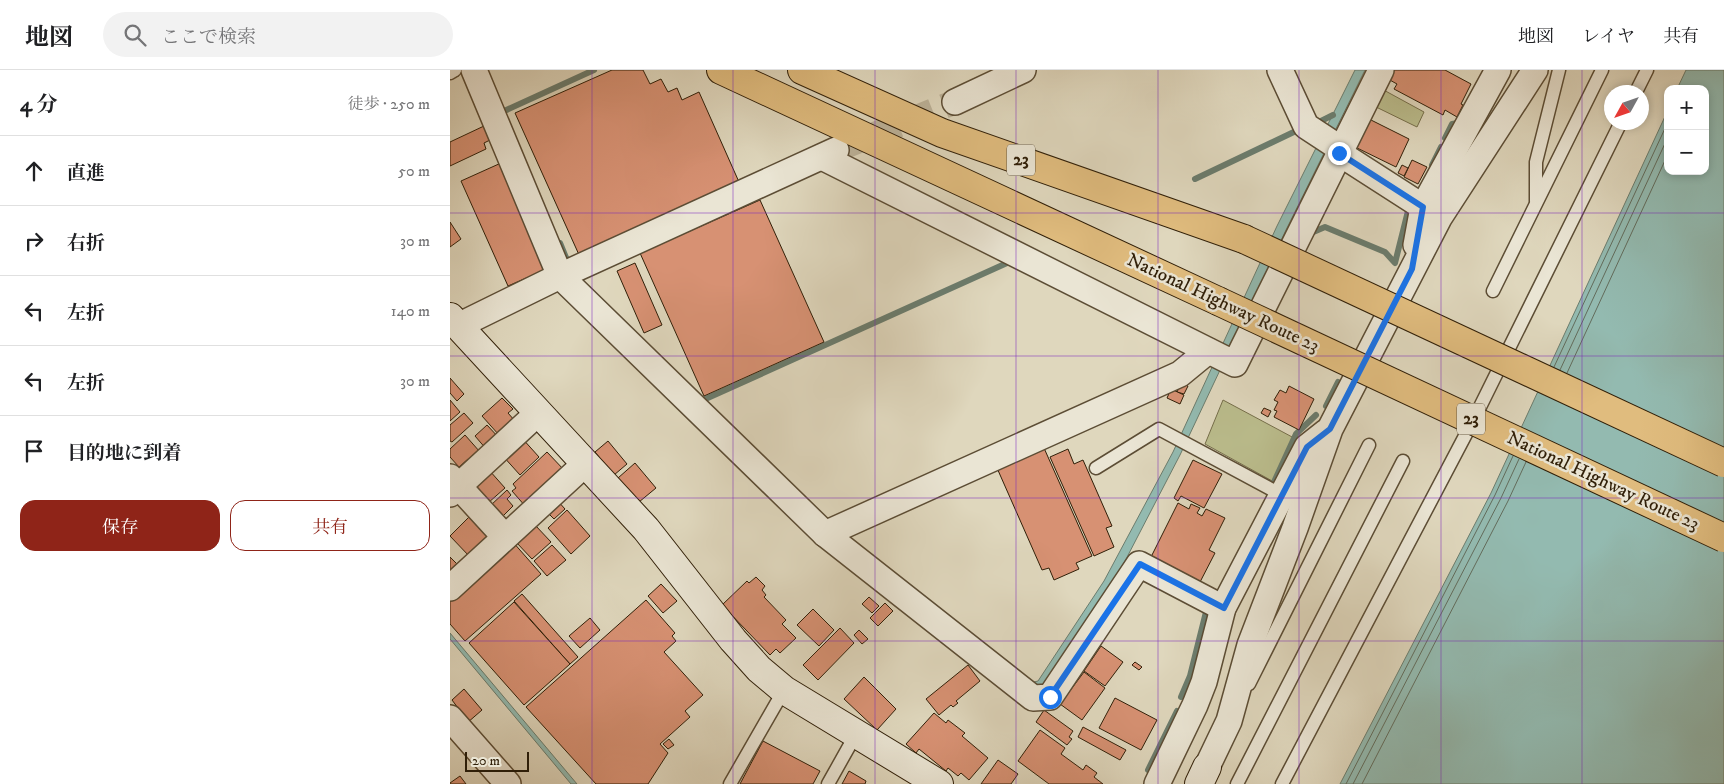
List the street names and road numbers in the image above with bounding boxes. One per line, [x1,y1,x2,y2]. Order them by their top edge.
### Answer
road number: 23 [1007,144,1035,176]
street label: National Highway Route 23 [1123,248,1323,358]
road number: 23 [1457,404,1485,434]
street label: National Highway Route 23 [1503,426,1703,536]

